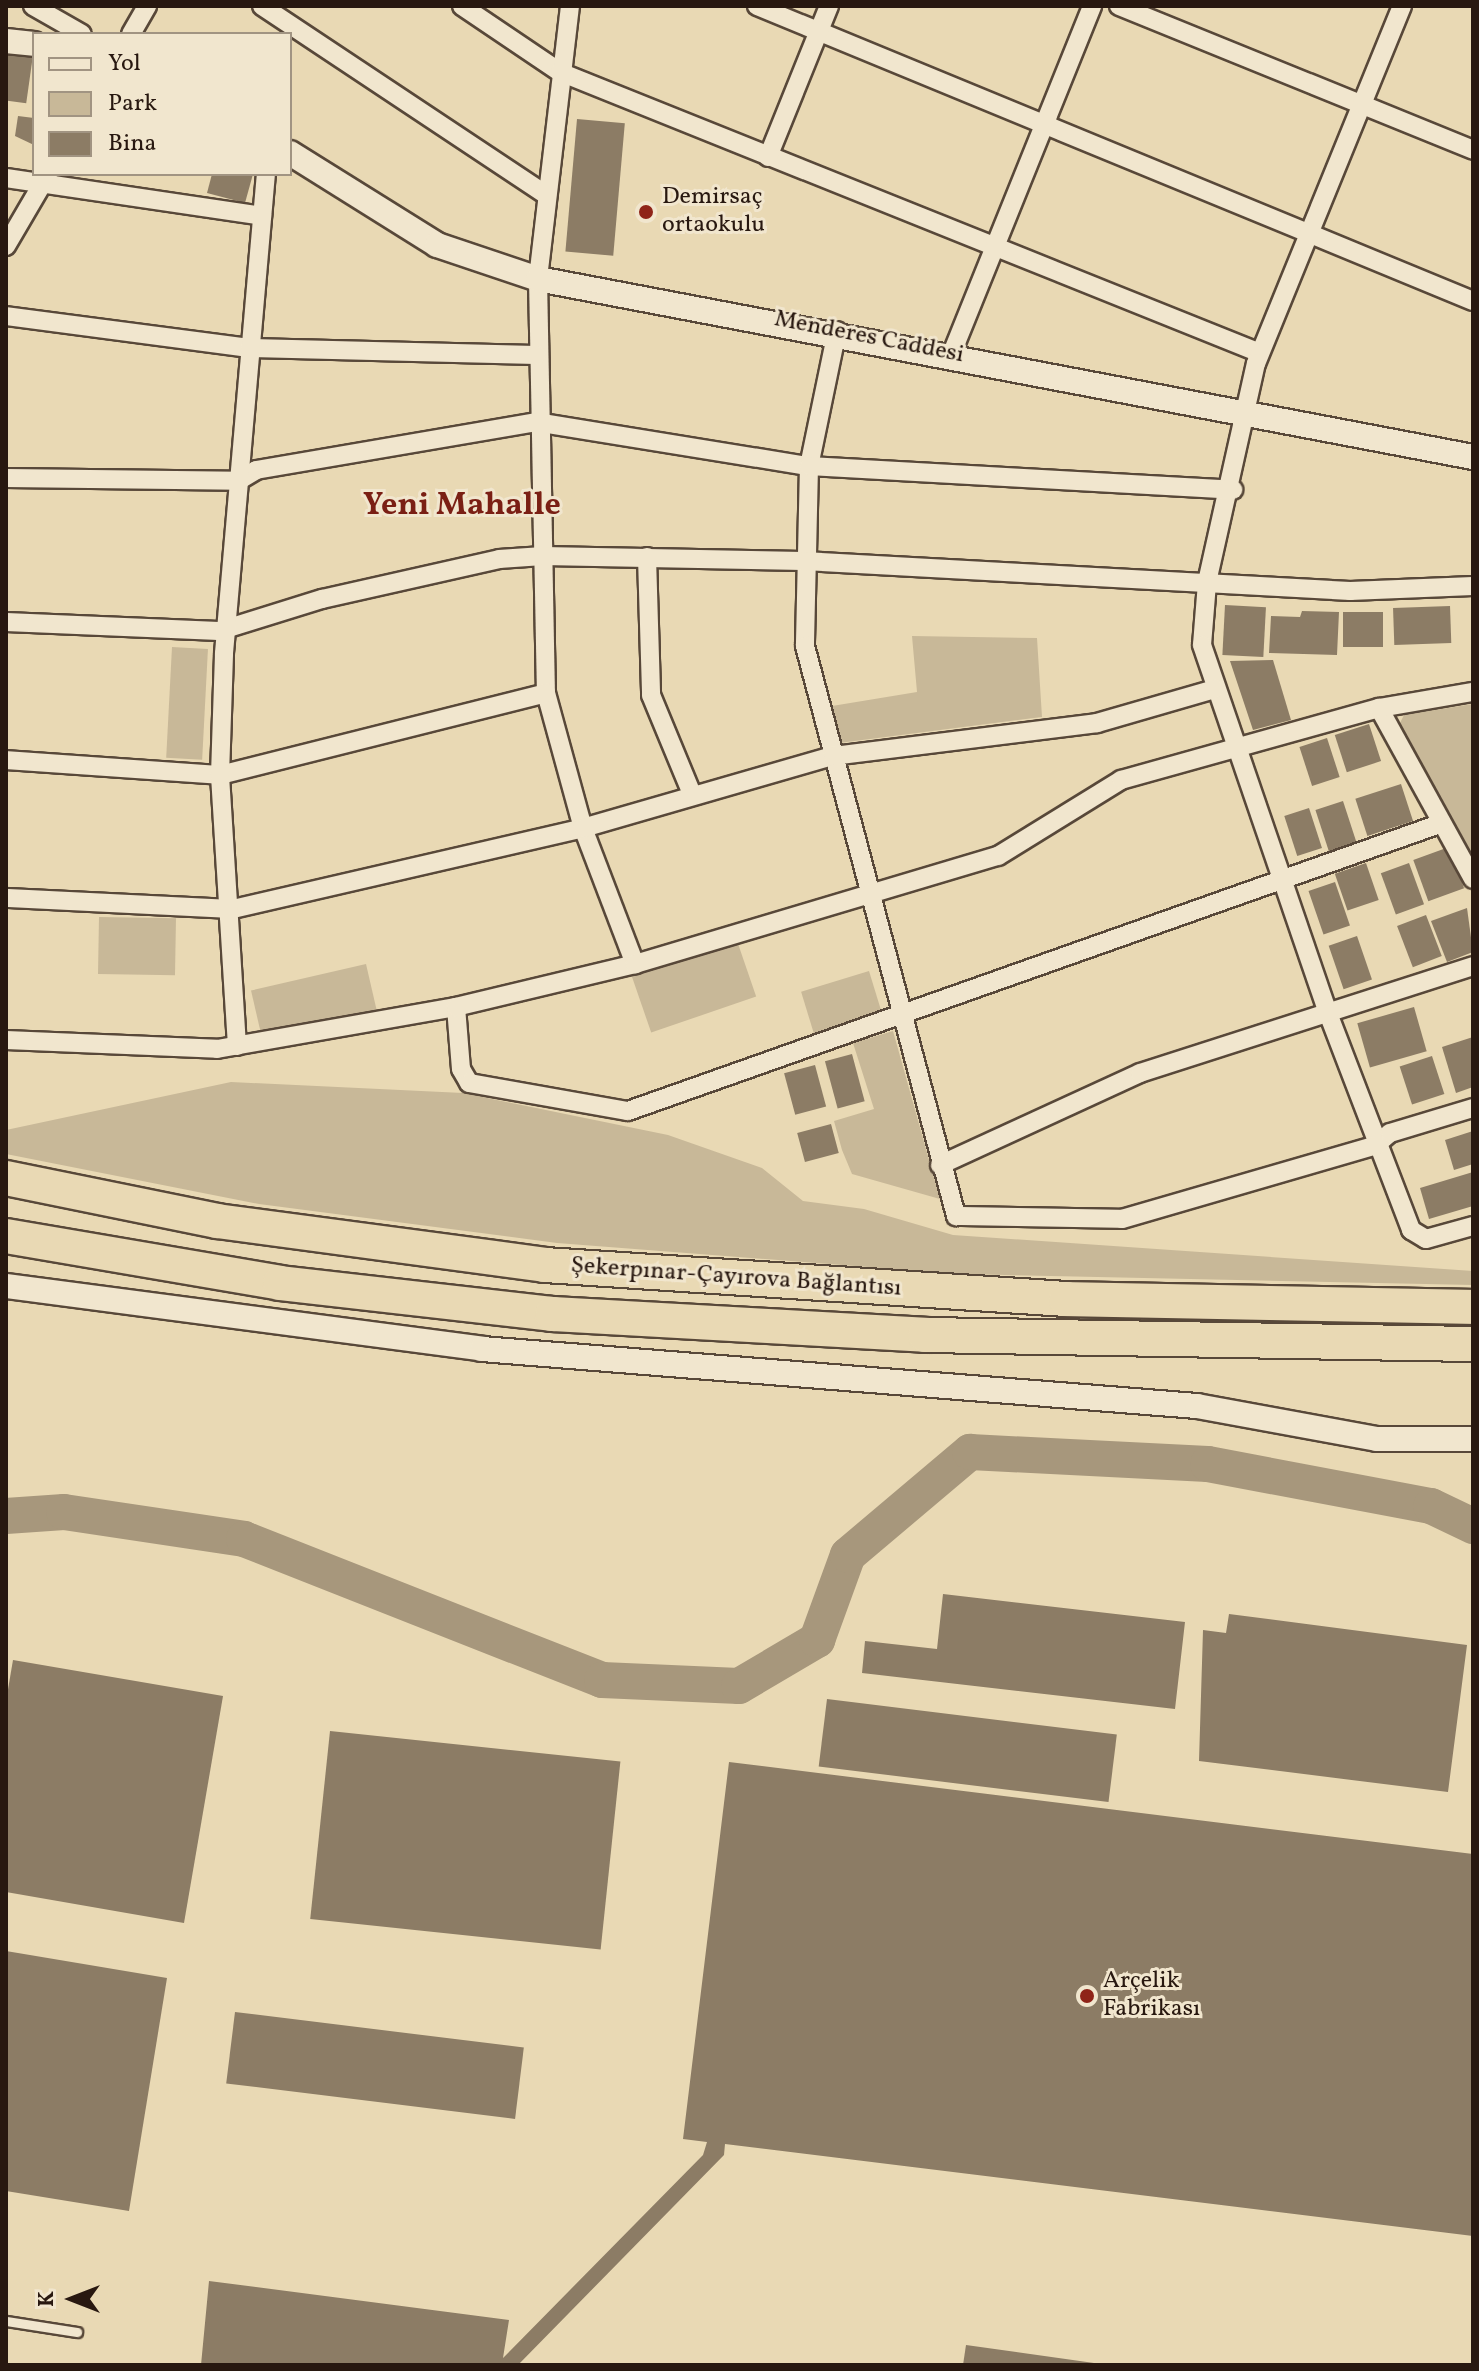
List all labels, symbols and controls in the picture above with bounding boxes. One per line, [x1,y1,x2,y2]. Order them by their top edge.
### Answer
legend [32,32,292,176]
text: Yol [108,47,141,81]
text: Park [108,87,157,121]
text: Bina [108,127,156,161]
place label: Demirsaç ortaokulu [662,184,765,240]
marker: Demirsaç ortaokulu [637,203,655,221]
street label: Menderes Caddesi [772,305,966,371]
district label: Yeni Mahalle [363,487,561,525]
street label: Şekerpınar-Çayırova Bağlantısı [570,1252,902,1304]
place label: Arçelik Fabrikası [1103,1968,1200,2024]
marker: Arçelik Fabrikası [1078,1987,1096,2005]
north arrow [32,2259,112,2339]
text: K [32,2291,63,2307]

